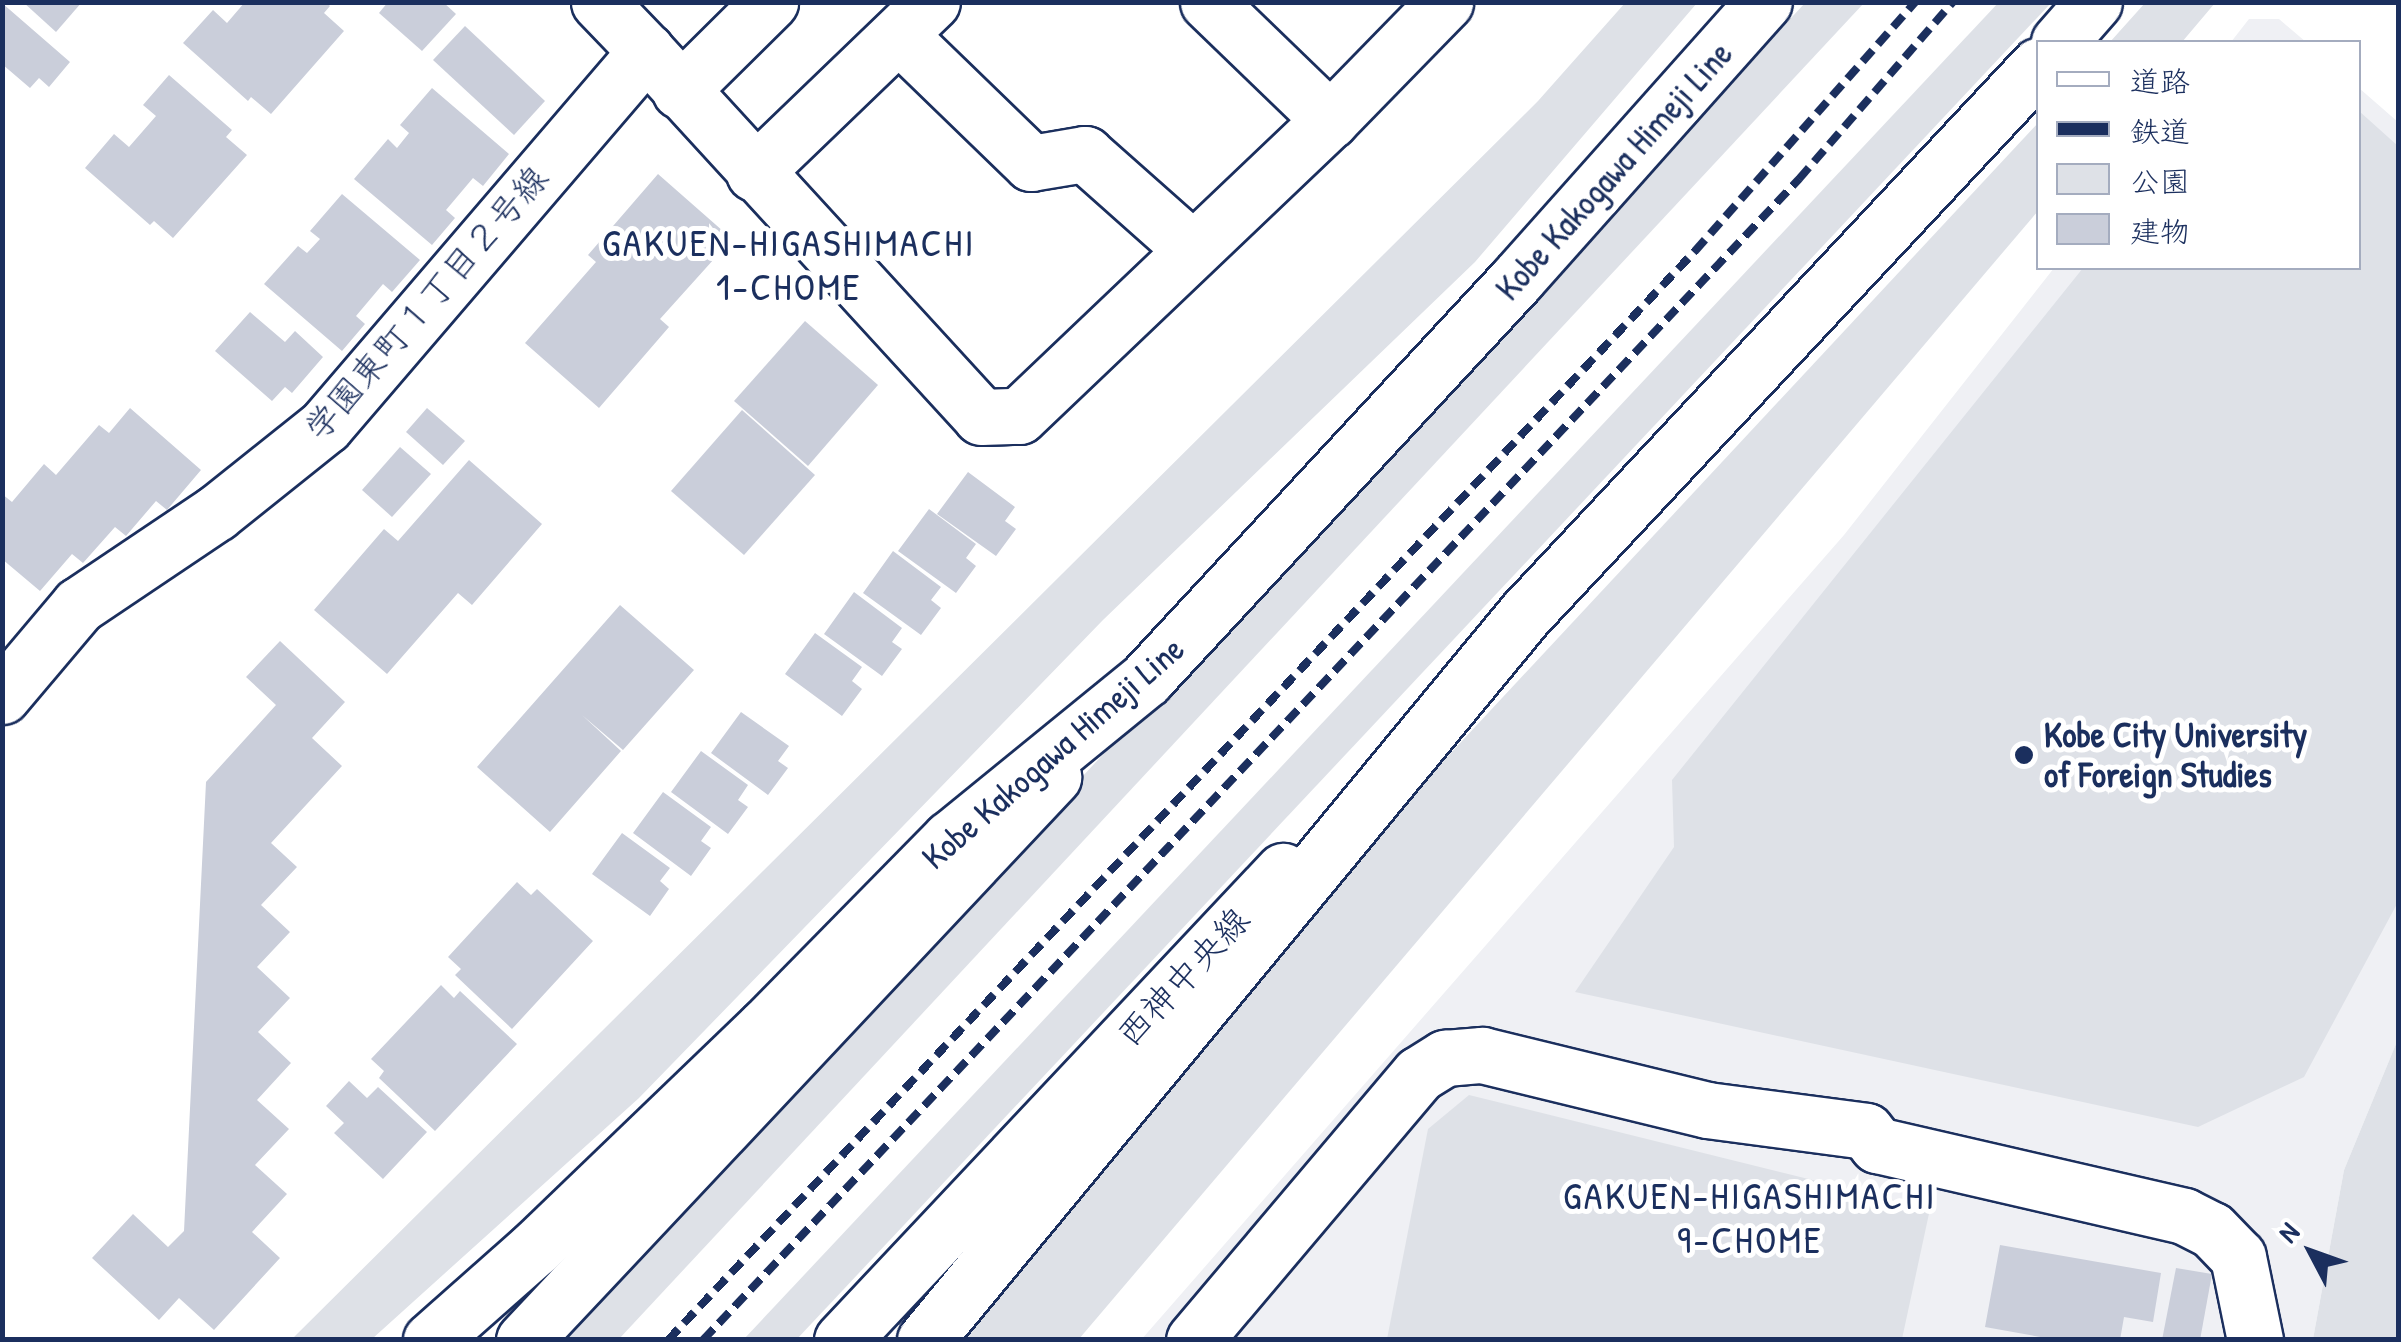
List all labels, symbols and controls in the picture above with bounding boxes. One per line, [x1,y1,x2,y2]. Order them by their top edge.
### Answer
street label: Kobe Kakogawa Himeji Line [1487,33,1741,309]
legend [2036,40,2361,270]
text: 道路 [2130,61,2190,101]
text: 鉄道 [2130,111,2190,151]
street label: 学園東町１丁目２号線 [295,157,557,449]
text: 公園 [2130,161,2190,201]
text: 建物 [2130,211,2190,251]
district label: GAKUEN-HIGASHIMACHI 1-CHOME [602,220,976,310]
street label: Kobe Kakogawa Himeji Line [913,628,1193,878]
place label: Kobe City University of Foreign Studies [2044,714,2307,796]
marker: Kobe City University of Foreign Studies [2013,744,2035,766]
street label: 西神中央線 [1108,899,1258,1055]
district label: GAKUEN-HIGASHIMACHI 9-CHOME [1563,1173,1937,1262]
north arrow [2261,1202,2361,1302]
text: N [2269,1214,2308,1250]

